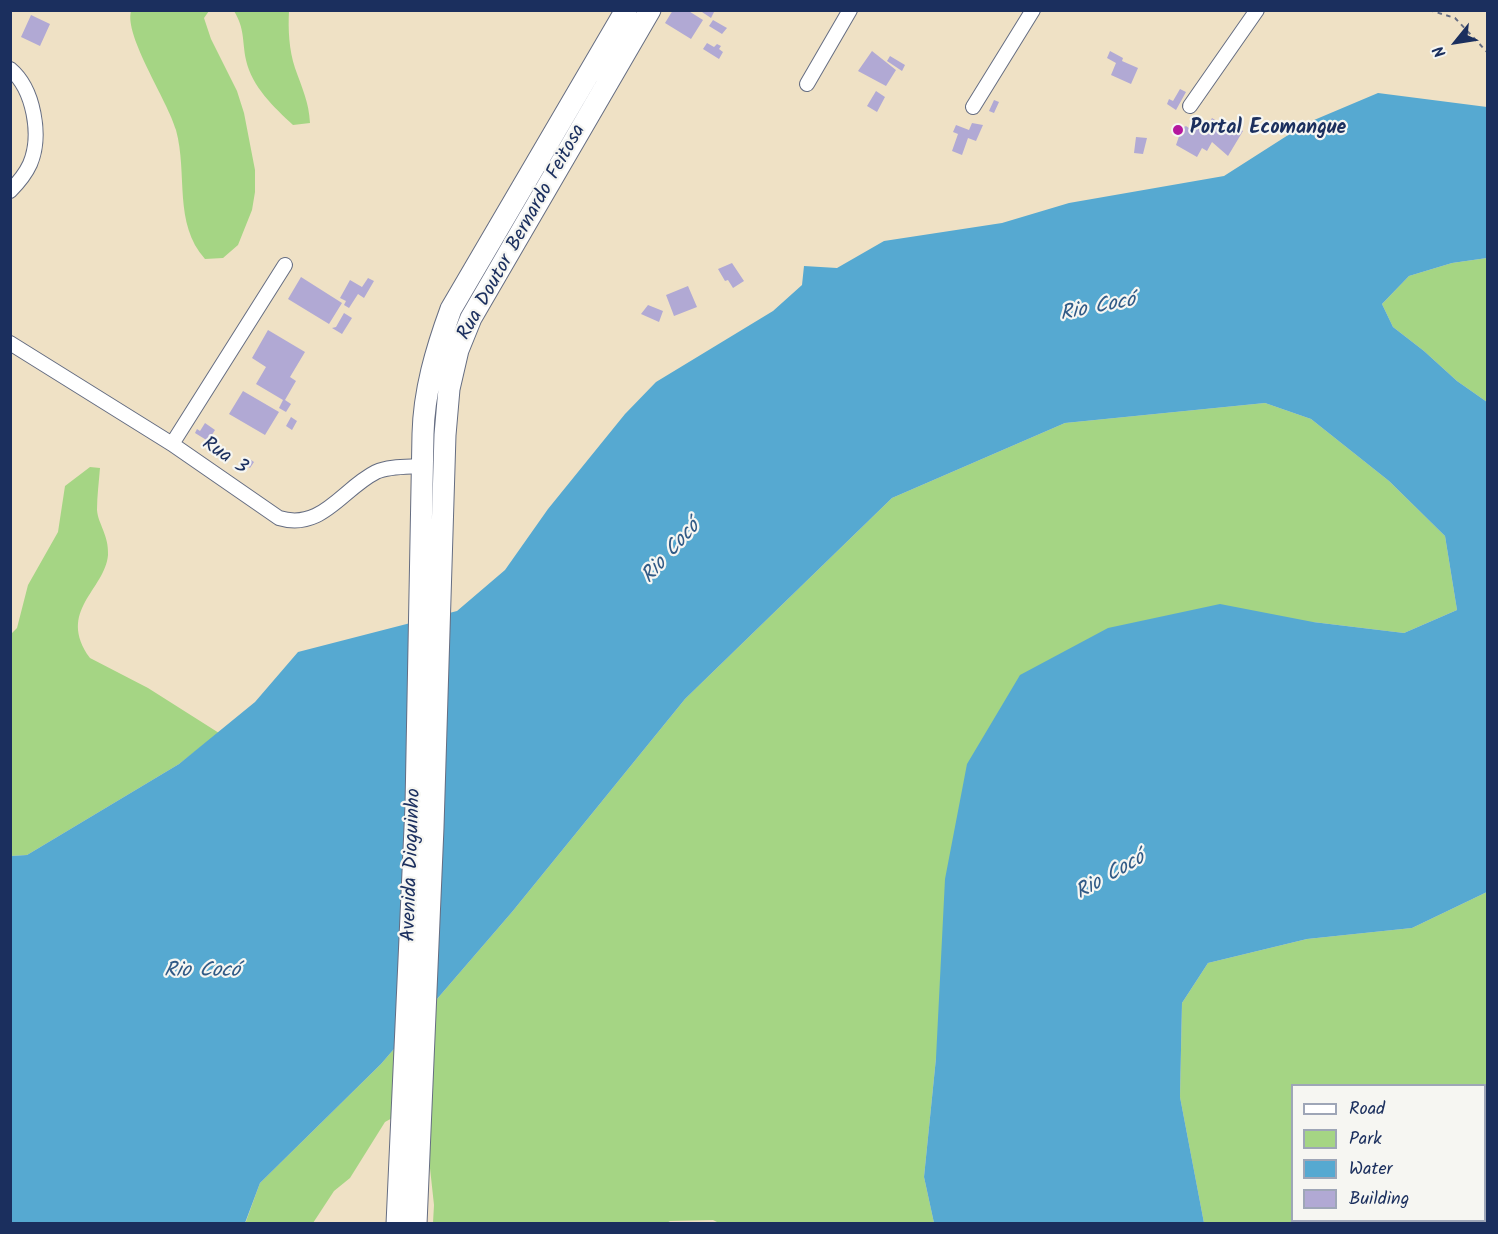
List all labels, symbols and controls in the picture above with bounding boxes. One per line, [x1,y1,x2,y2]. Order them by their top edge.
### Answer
north arrow [1426,12,1486,72]
text: N [1427,41,1453,62]
place label: Portal Ecomangue [1190,118,1346,142]
street label: Rua Doutor Bernardo Feitosa [454,121,592,345]
marker: Portal Ecomangue [1171,123,1185,137]
water label: Rio Cocó [1058,289,1138,329]
street label: Rua 3 [197,433,251,481]
water label: Rio Cocó [637,516,707,590]
street label: Avenida Dioguinho [398,788,428,942]
water label: Rio Cocó [1072,847,1150,907]
water label: Rio Cocó [164,959,240,985]
legend [1291,1084,1486,1222]
text: Road [1349,1095,1385,1124]
text: Park [1349,1125,1382,1154]
text: Water [1349,1155,1393,1184]
text: Building [1349,1185,1409,1214]

